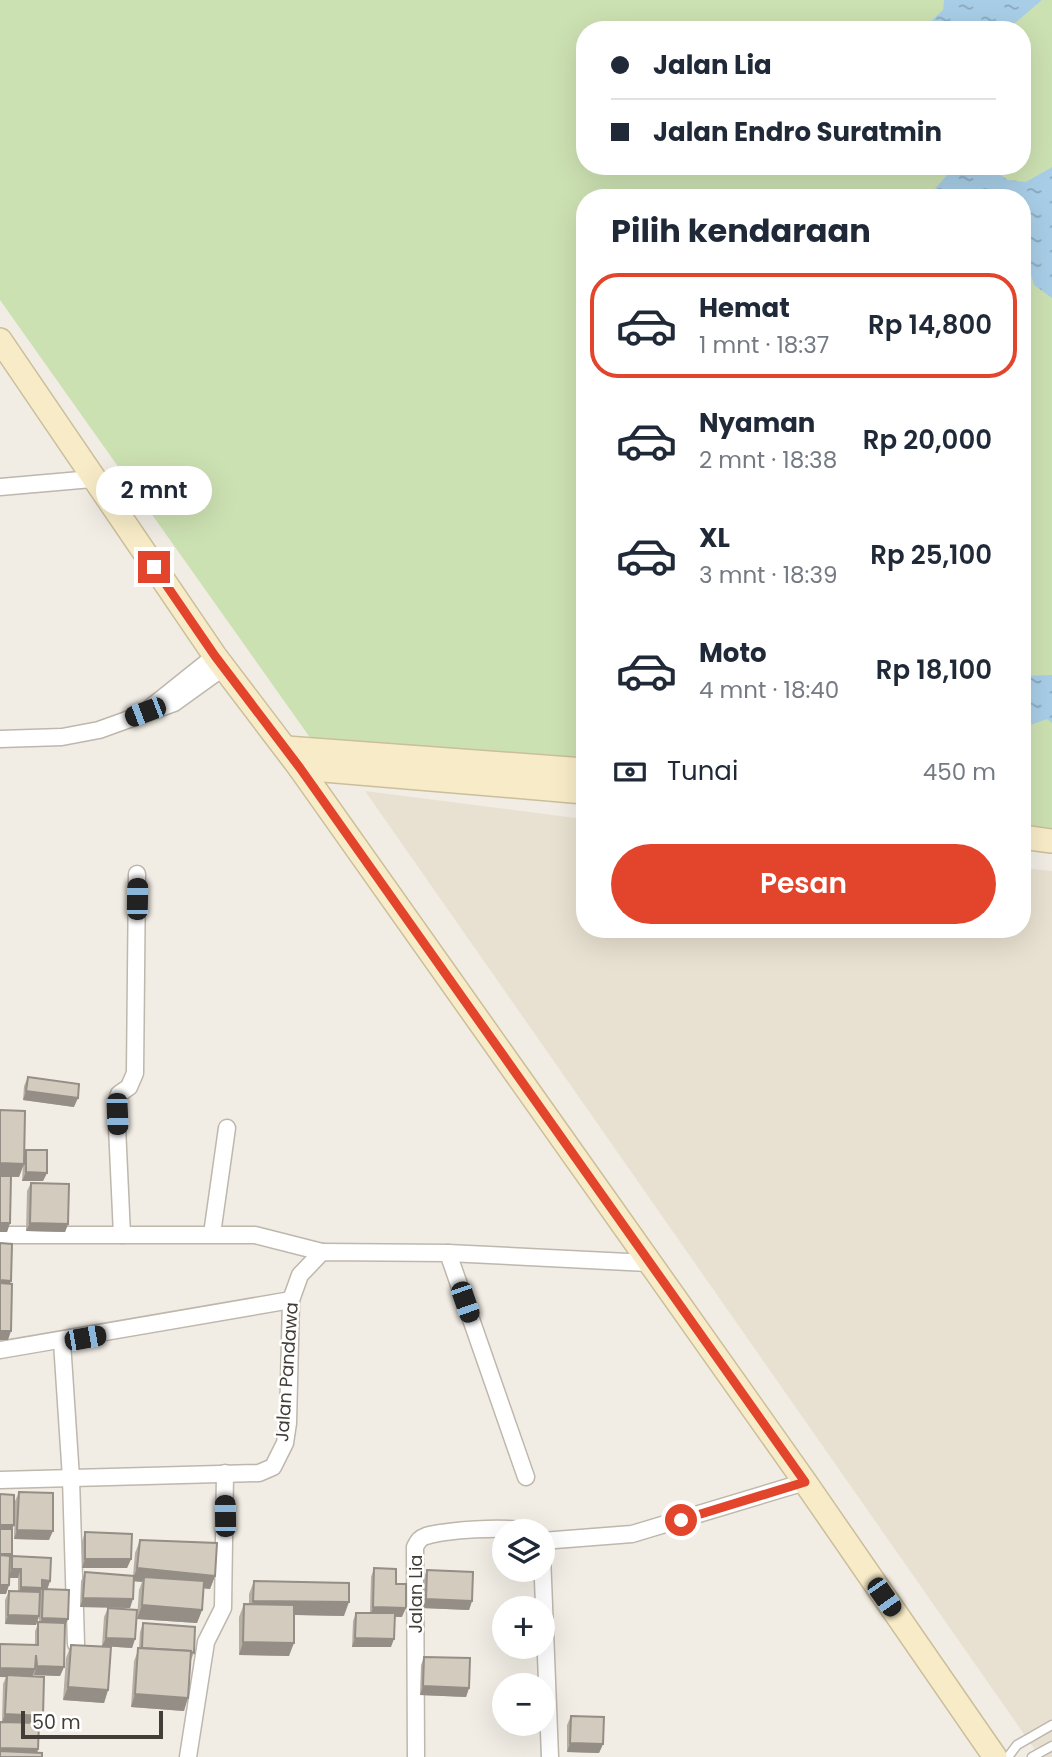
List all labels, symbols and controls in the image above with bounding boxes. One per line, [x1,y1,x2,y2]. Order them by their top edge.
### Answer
text: Jalan Lia [653,47,772,83]
text: Jalan Endro Suratmin [653,114,942,150]
text: Pilih kendaraan [611,208,871,253]
text: Hemat [699,290,790,326]
icon: car [615,294,678,357]
text: Rp 14,800 [868,307,992,343]
text: 1 mnt · 18:37 [699,329,829,361]
text: Nyaman [699,405,815,441]
icon: car [615,409,678,472]
text: Rp 20,000 [863,422,992,458]
text: 2 mnt · 18:38 [699,444,837,476]
callout: 2 mnt [96,466,212,514]
text: 2 mnt [121,474,187,506]
text: XL [699,520,730,556]
icon: car [615,524,678,587]
text: Rp 25,100 [870,537,992,573]
route end [138,551,170,583]
text: 3 mnt · 18:39 [699,559,837,591]
text: Moto [699,635,767,671]
icon: car [615,639,678,702]
text: Rp 18,100 [876,652,992,688]
text: 4 mnt · 18:40 [699,674,839,706]
car [122,695,169,729]
icon: cash [611,753,649,791]
text: Tunai [667,753,738,789]
text: 450 m [923,756,996,788]
button: Pesan [611,844,996,924]
car [127,878,148,920]
car [106,1093,129,1135]
car [449,1279,482,1325]
street label: Jalan Pandawa [269,1301,304,1443]
car [63,1324,108,1352]
car [215,1495,236,1537]
route start [665,1504,697,1536]
map controls [492,1519,555,1736]
button: layers [492,1519,555,1582]
street label: Jalan Lia [403,1554,428,1634]
car [864,1574,905,1620]
button: + [492,1596,555,1659]
button: − [492,1673,555,1736]
scale bar [21,1708,163,1740]
text: 50 m [32,1709,81,1736]

